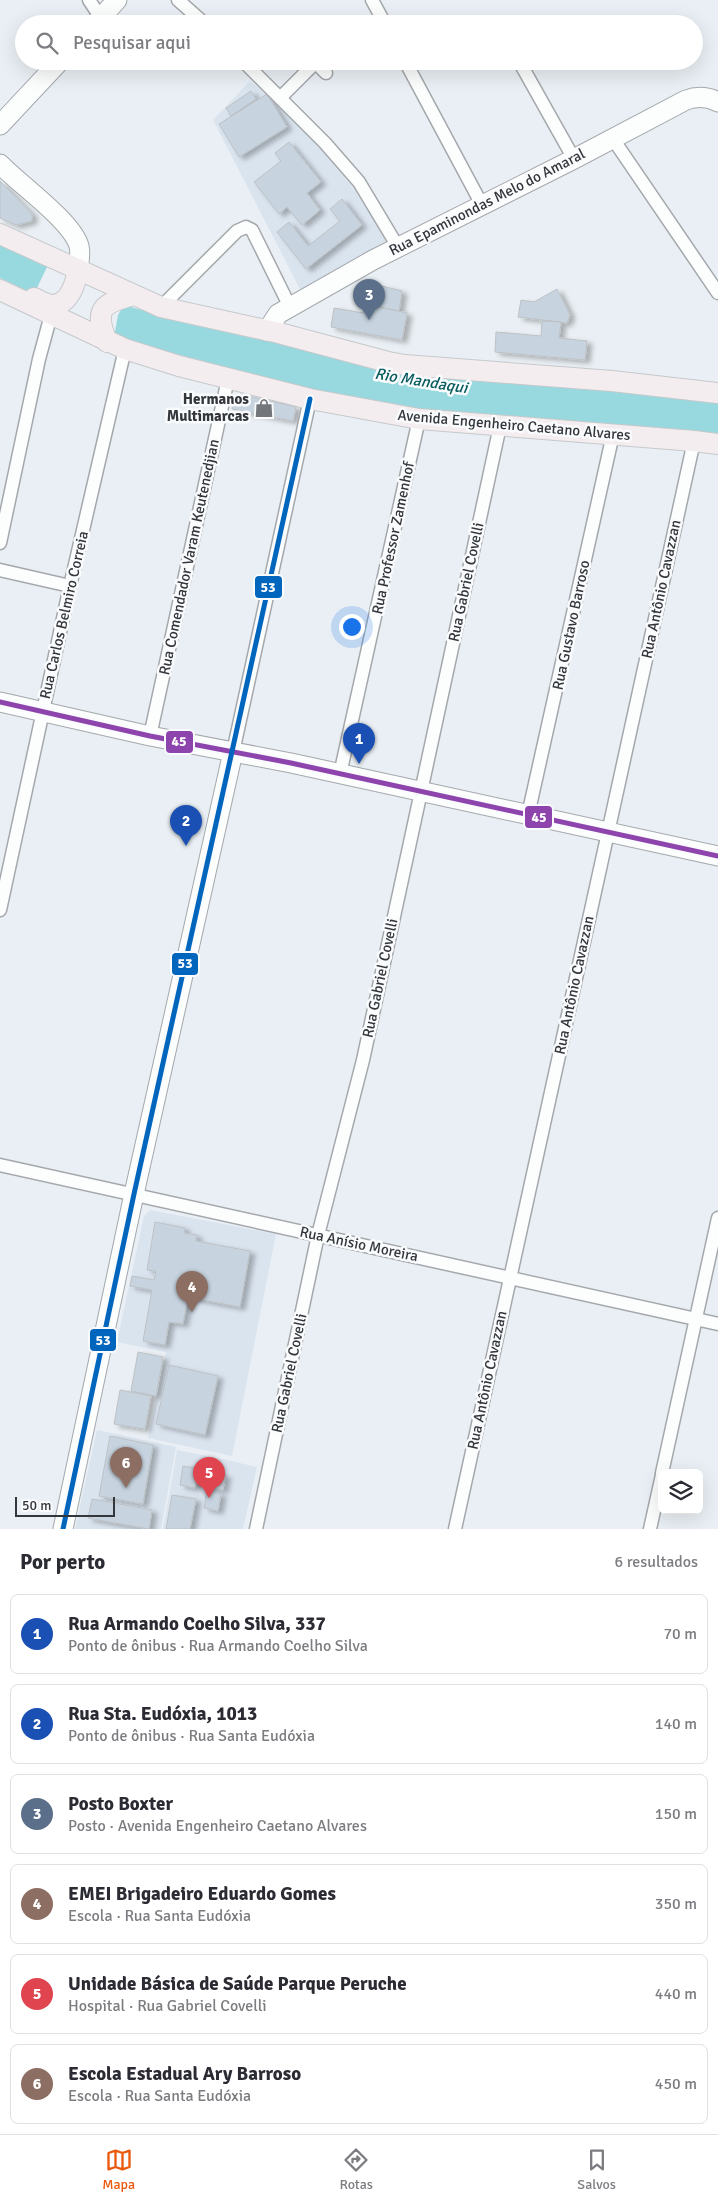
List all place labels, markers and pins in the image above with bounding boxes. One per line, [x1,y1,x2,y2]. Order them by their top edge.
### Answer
pin: 3 [353,279,385,320]
place label: Hermanos Multimarcas [167,390,249,425]
shop icon: Hermanos Multimarcas [253,397,275,419]
pin: 1 [343,723,375,764]
pin: 2 [170,805,202,846]
pin: 4 [176,1271,208,1312]
pin: 6 [110,1447,142,1488]
pin: 5 [193,1457,225,1498]

